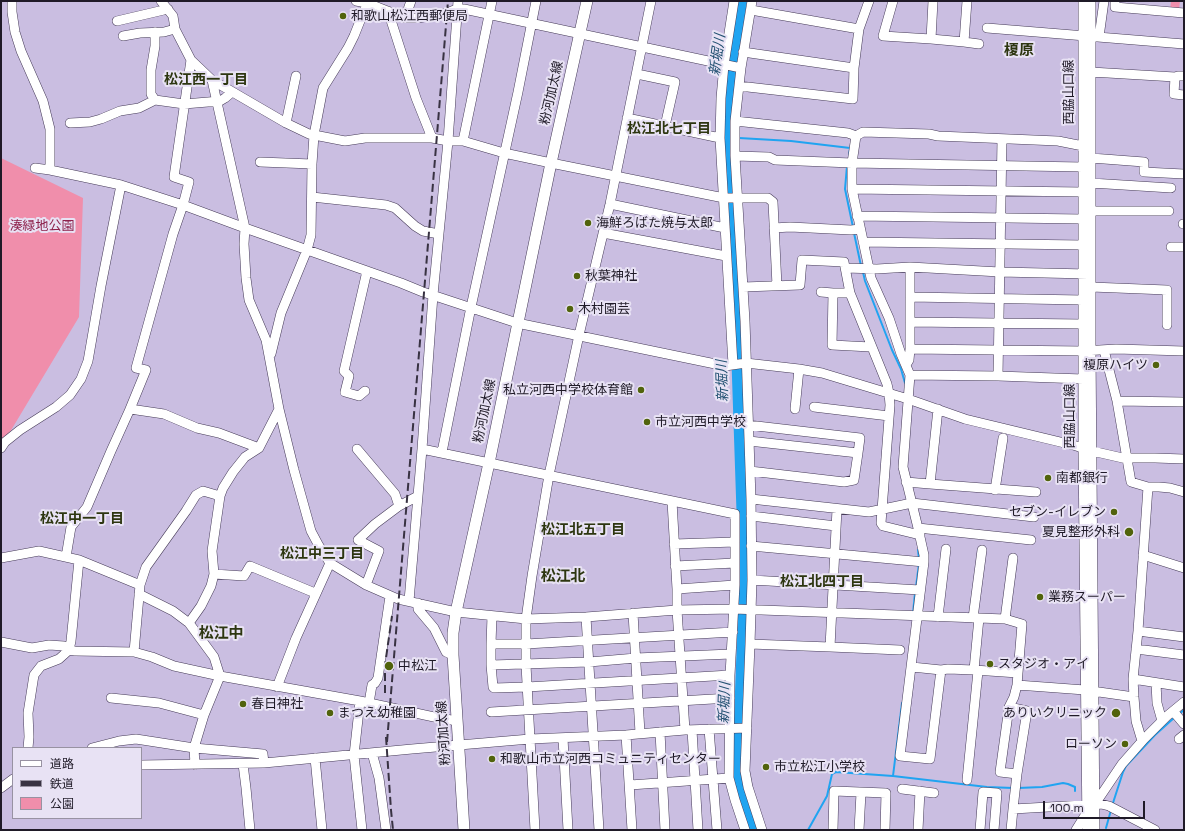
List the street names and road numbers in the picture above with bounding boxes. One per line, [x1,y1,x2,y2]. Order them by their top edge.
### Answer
street label: 粉河加太線 [537,60,567,126]
street label: 西脇山口線 [1061,60,1077,124]
street label: 粉河加太線 [471,378,499,444]
street label: 西脇山口線 [1062,384,1078,448]
street label: 粉河加太線 [434,700,454,766]

